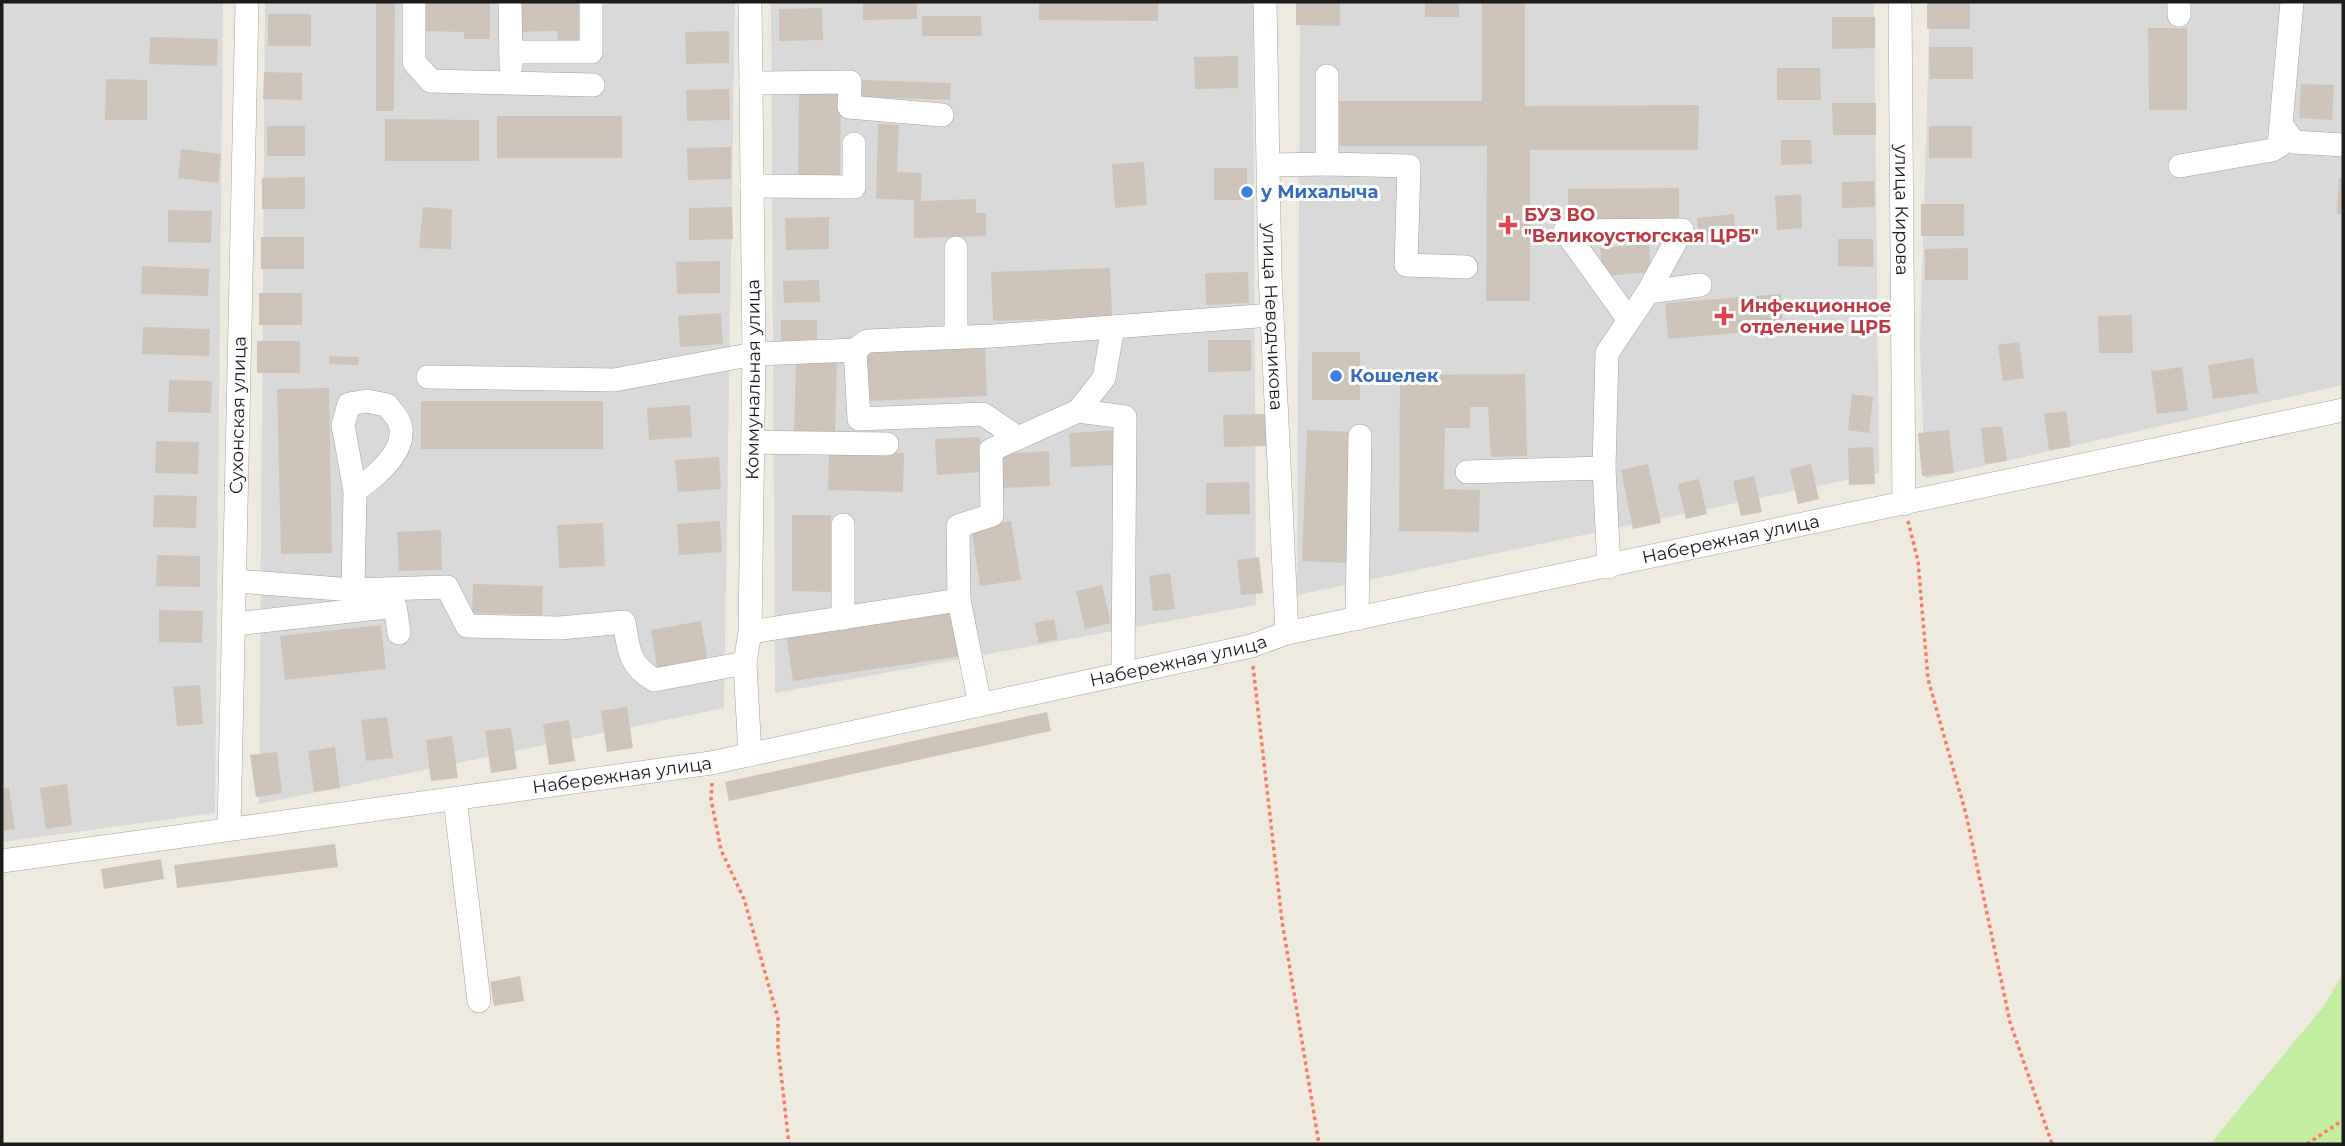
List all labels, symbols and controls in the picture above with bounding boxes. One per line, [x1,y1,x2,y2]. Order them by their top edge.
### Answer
street label: улица Кирова [1890,143,1913,276]
place label: у Михалыча [1260,181,1378,203]
marker: у Михалыча [1239,184,1255,200]
place label: БУЗ ВО "Великоустюгская ЦРБ" [1524,204,1759,247]
marker: БУЗ ВО "Великоустюгская ЦРБ" [1498,215,1518,235]
street label: улица Неводчикова [1258,222,1287,411]
street label: Коммунальная улица [741,279,765,480]
place label: Инфекционное отделение ЦРБ [1740,295,1891,338]
marker: Инфекционное отделение ЦРБ [1714,306,1734,326]
street label: Сухонская улица [225,336,251,494]
place label: Кошелек [1350,365,1439,387]
marker: Кошелек [1328,368,1344,384]
street label: Набережная улица [1640,510,1821,569]
street label: Набережная улица [1088,630,1270,692]
street label: Набережная улица [531,752,713,799]

